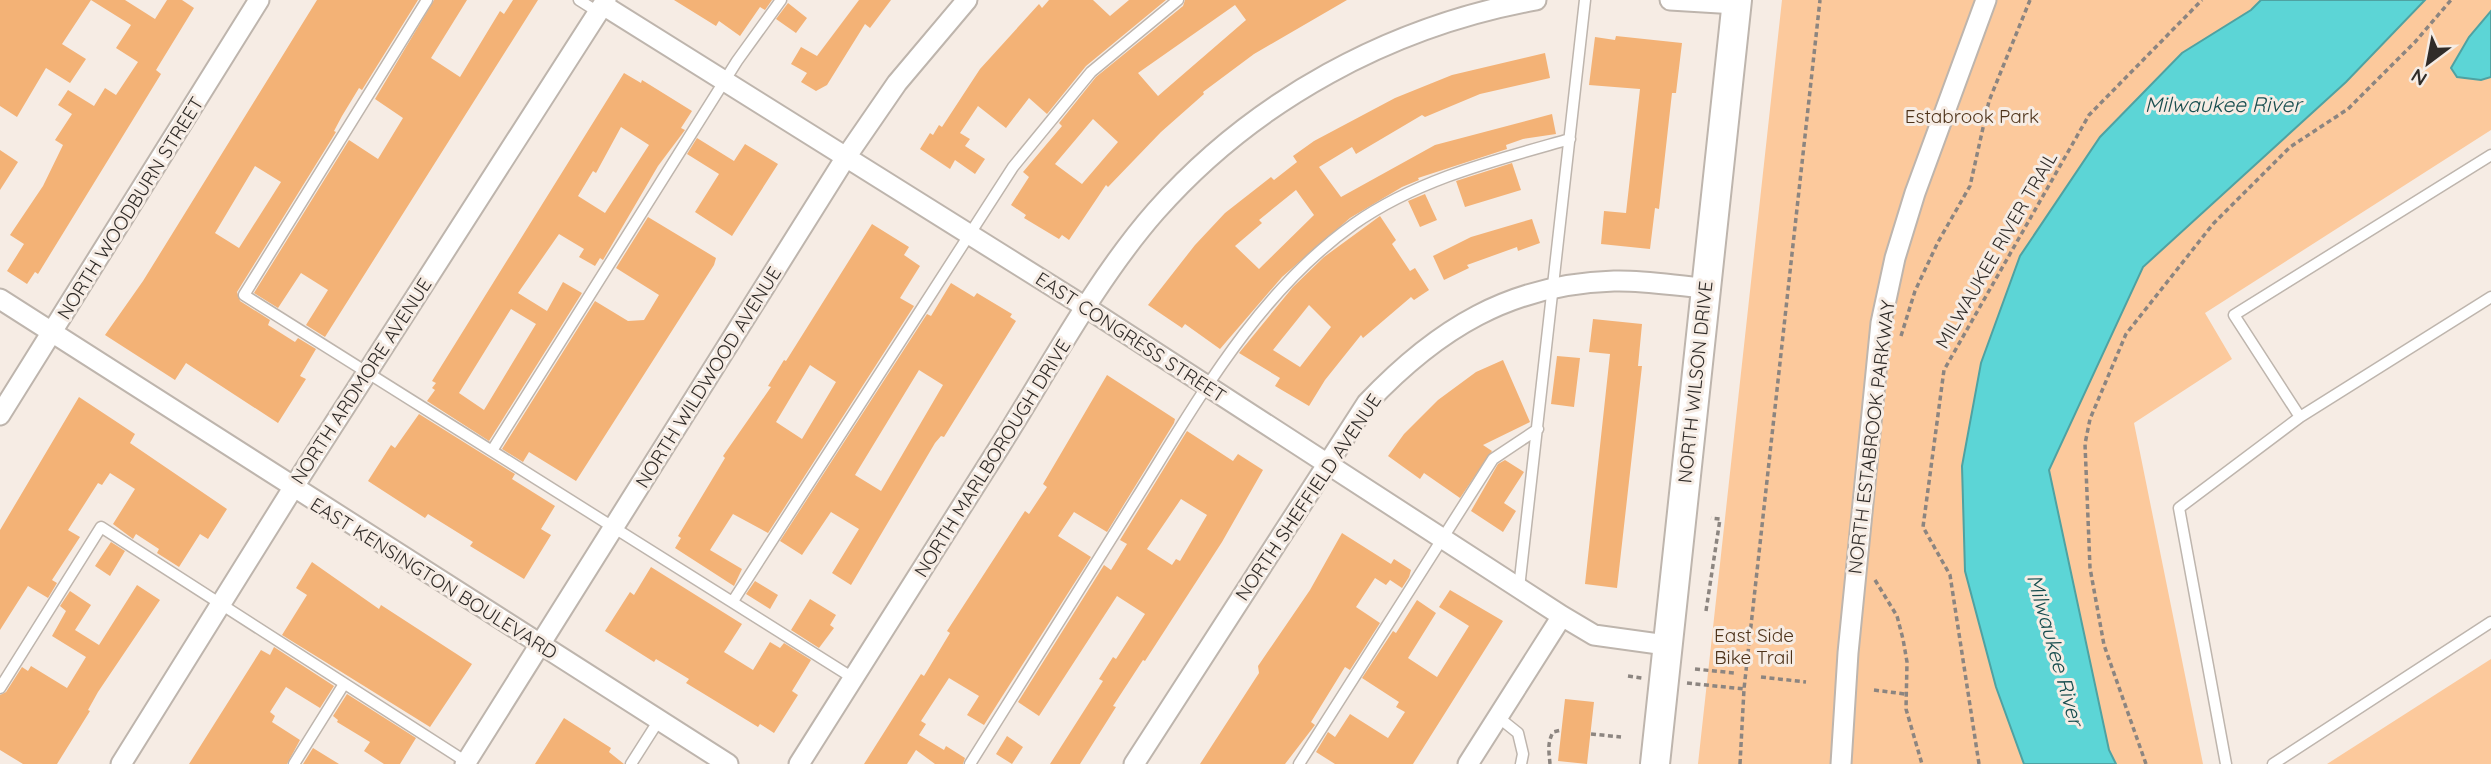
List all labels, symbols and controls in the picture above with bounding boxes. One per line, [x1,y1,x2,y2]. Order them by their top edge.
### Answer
north arrow [2393,28,2463,98]
text: N [2407,64,2431,91]
water label: Milwaukee River [2145,91,2304,117]
street label: NORTH WOODBURN STREET [52,92,208,324]
park label: Estabrook Park [1905,104,2039,128]
street label: MILWAUKEE RIVER TRAIL [1930,147,2062,353]
street label: NORTH WILDWOOD AVENUE [630,262,786,492]
street label: EAST CONGRESS STREET [1031,266,1231,408]
street label: NORTH ARDMORE AVENUE [285,273,437,489]
street label: NORTH WILSON DRIVE [1672,280,1718,484]
street label: NORTH ESTABROOK PARKWAY [1842,298,1900,575]
street label: NORTH MARLBOROUGH DRIVE [909,335,1075,581]
street label: NORTH SHEFFIELD AVENUE [1230,389,1386,605]
street label: EAST KENSINGTON BOULEVARD [306,492,562,664]
water label: Milwaukee River [2022,571,2091,731]
park label: East Side Bike Trail [1714,623,1794,669]

